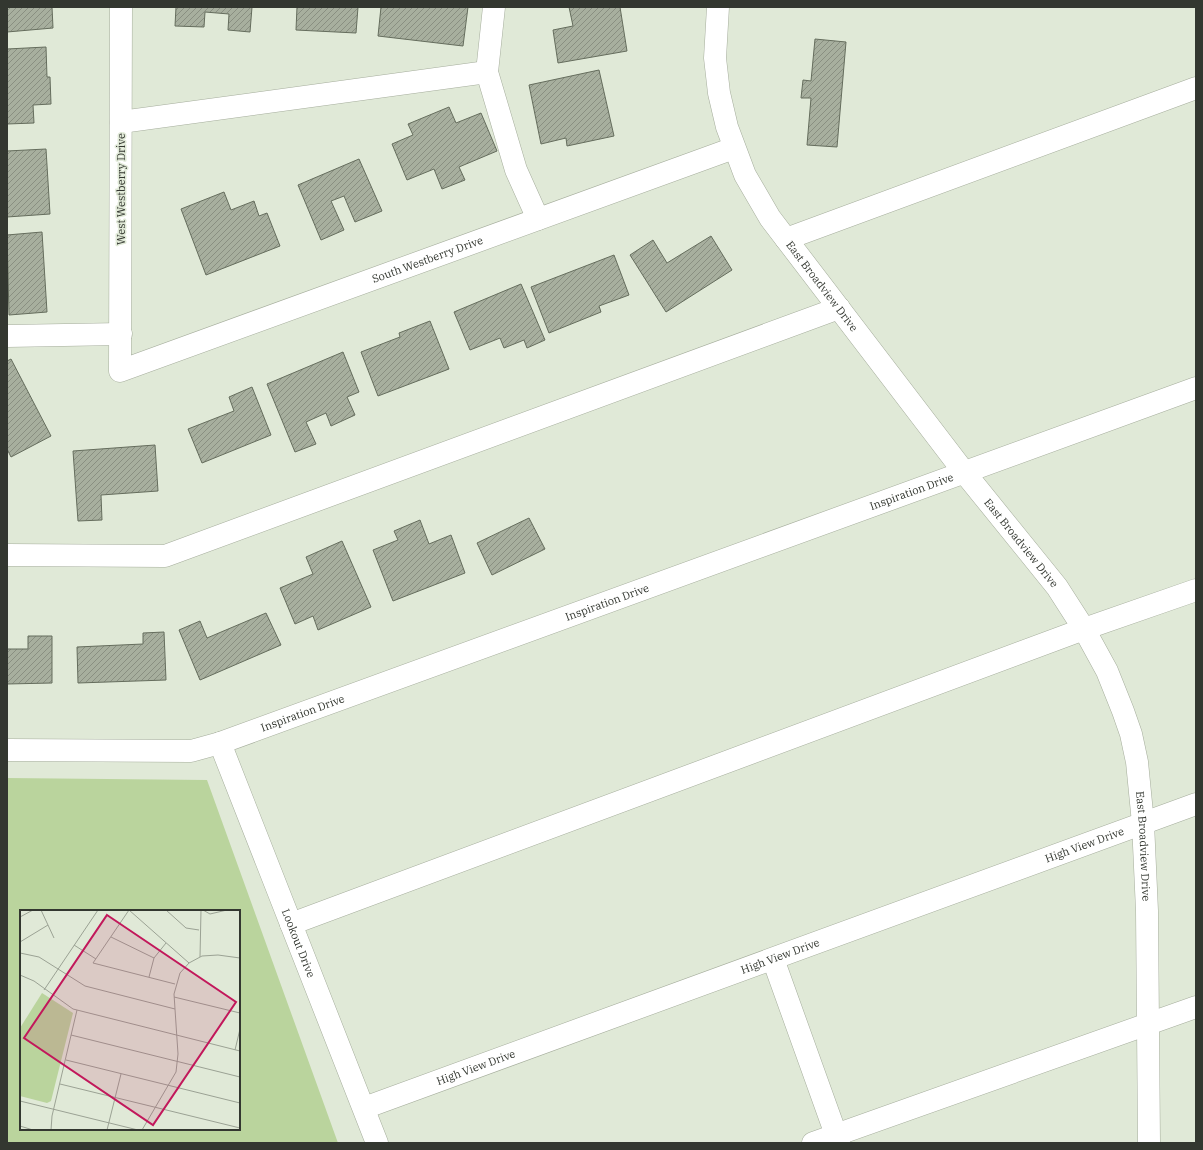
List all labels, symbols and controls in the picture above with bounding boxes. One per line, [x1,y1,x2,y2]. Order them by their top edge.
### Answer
street label: West Westberry Drive [114,133,128,245]
street label: South Westberry Drive [370,233,485,286]
street label: East Broadview Drive [783,238,861,334]
street label: Inspiration Drive [868,470,956,513]
street label: East Broadview Drive [981,496,1061,590]
street label: Inspiration Drive [563,581,651,624]
street label: Inspiration Drive [259,691,347,735]
street label: East Broadview Drive [1133,790,1154,902]
street label: High View Drive [1043,824,1126,866]
street label: Lookout Drive [279,907,318,980]
inset map [20,910,240,1130]
street label: High View Drive [739,935,822,977]
street label: High View Drive [434,1046,517,1088]

